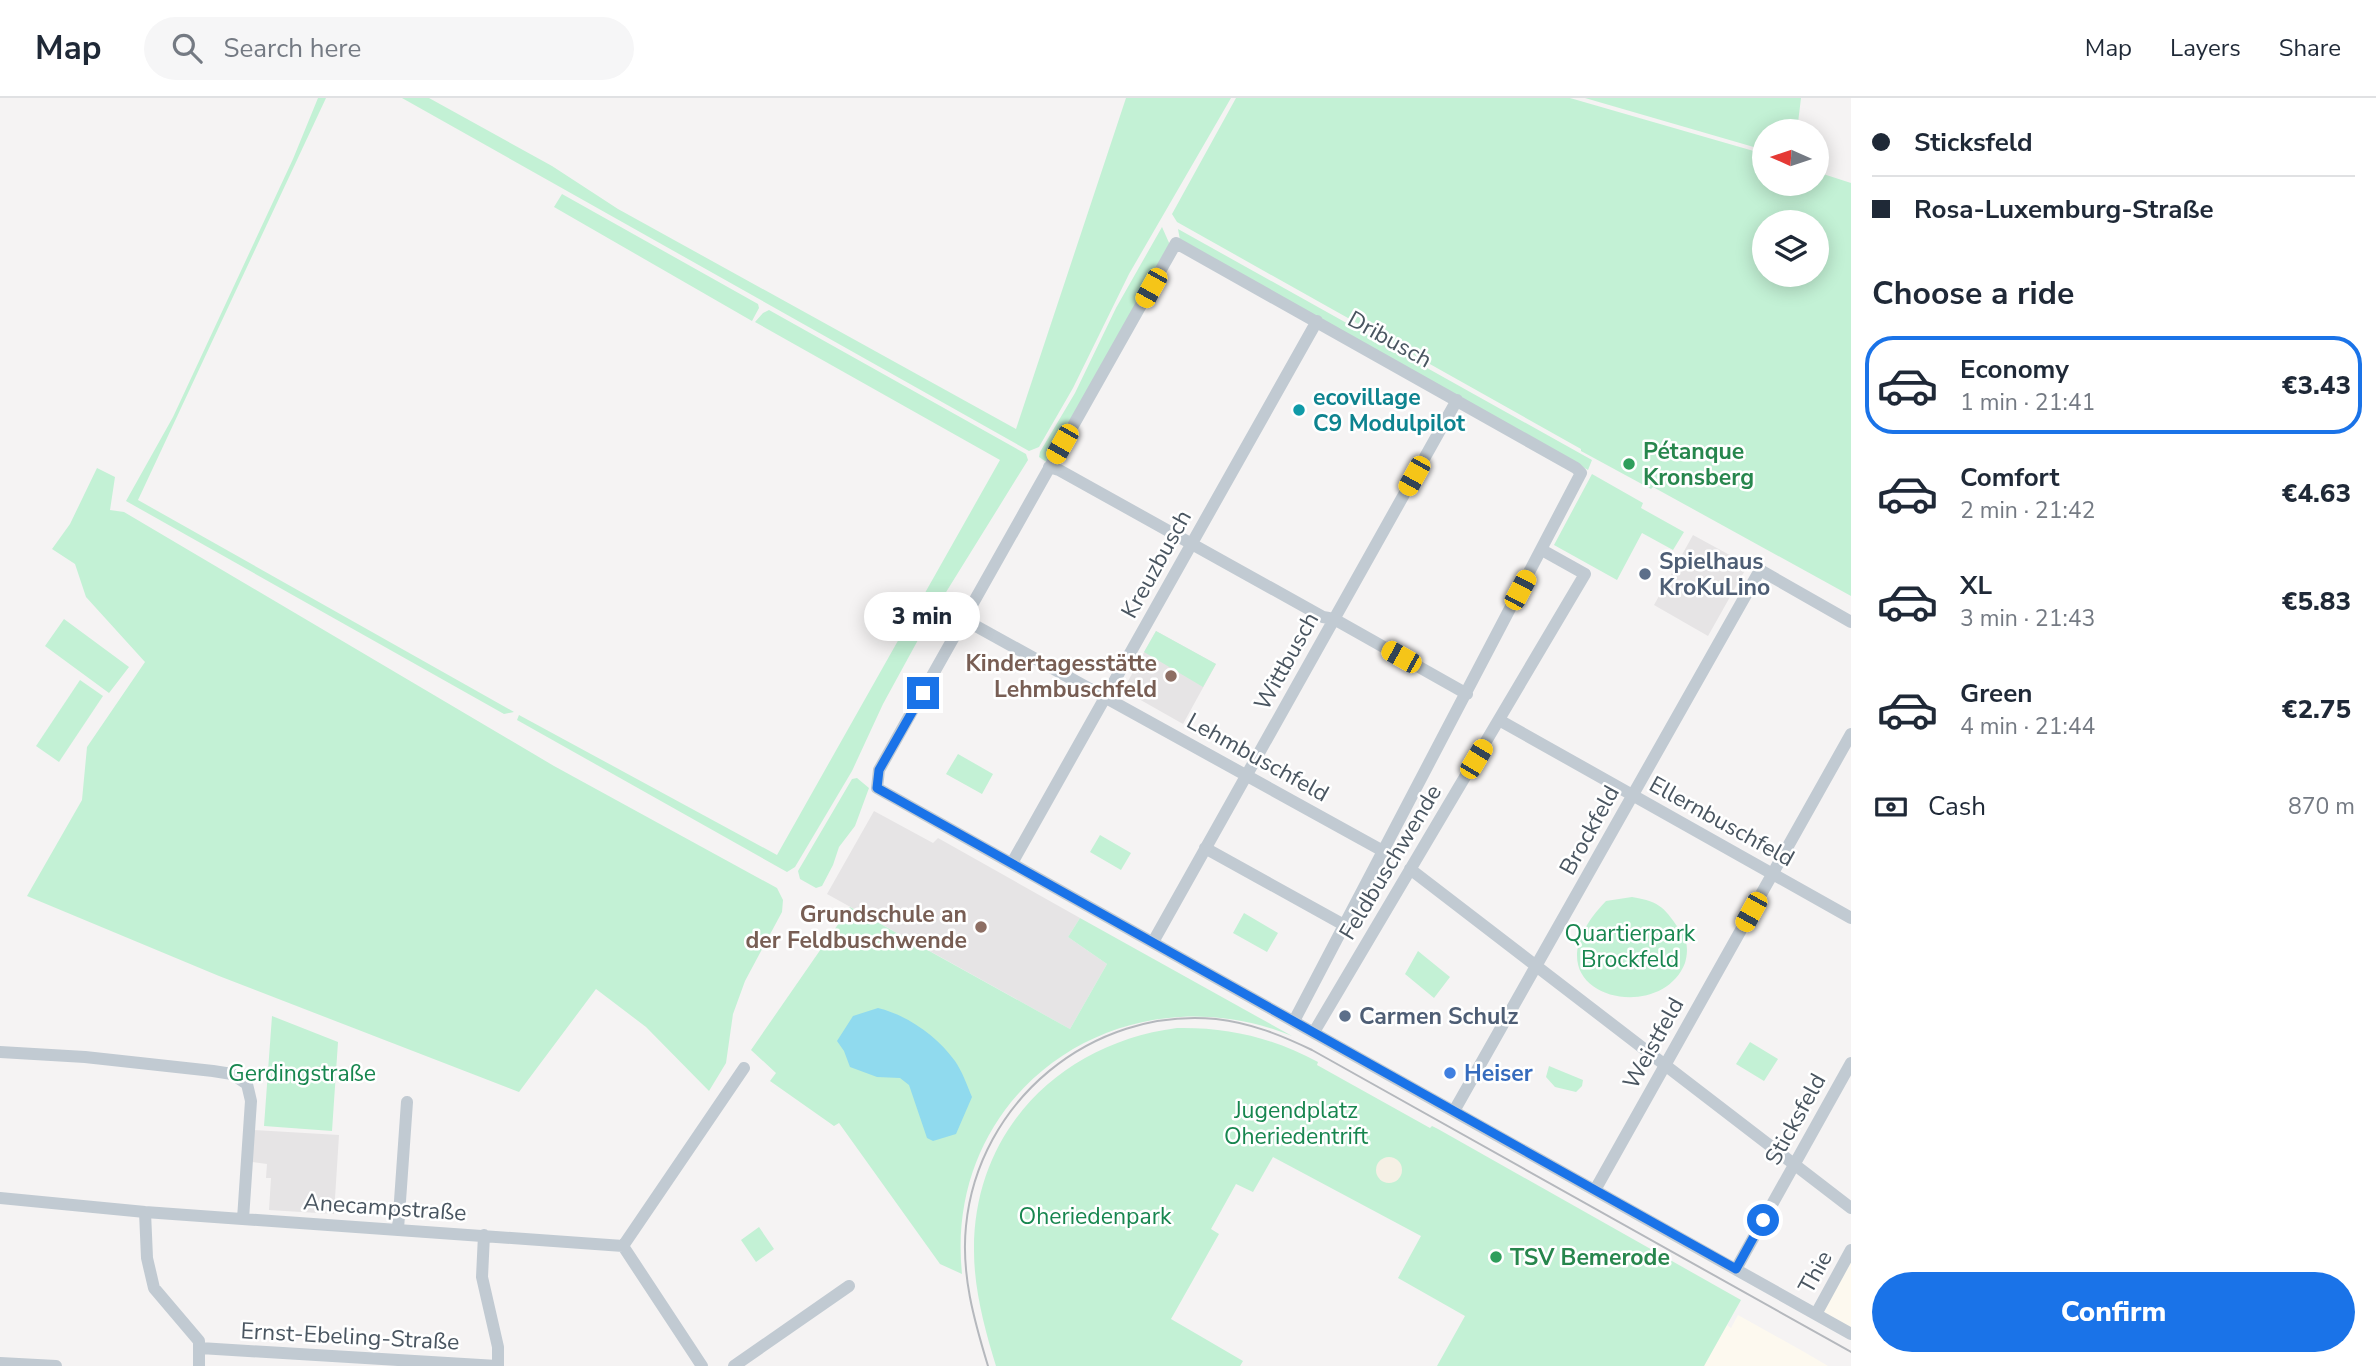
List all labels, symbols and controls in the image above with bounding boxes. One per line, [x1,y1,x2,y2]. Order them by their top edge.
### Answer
search box [144,17,634,80]
text: Map [35,26,102,71]
icon: search [168,29,206,67]
text: Search here [224,31,361,66]
text: Map [2085,32,2132,64]
text: Layers [2170,32,2241,64]
text: Share [2279,32,2341,64]
north arrow [1752,119,1829,196]
map controls [1752,119,1829,287]
text: Sticksfeld [1914,125,2033,160]
text: Rosa-Luxemburg-Straße [1914,192,2214,227]
button: layers [1752,210,1829,287]
car [1132,265,1171,311]
text: Choose a ride [1872,272,2074,315]
street label: Dribusch [1342,304,1437,375]
text: Economy [1960,352,2069,387]
icon: car [1876,354,1939,417]
text: €3.43 [2282,368,2351,403]
place label: ecovillage C9 Modulpilot [1313,382,1465,439]
text: 1 min · 21:41 [1960,387,2095,418]
marker: ecovillage C9 Modulpilot [1291,402,1307,418]
car [1043,421,1082,467]
place label: Pétanque Kronsberg [1643,436,1754,493]
car [1395,453,1434,499]
marker: Pétanque Kronsberg [1621,456,1637,472]
text: Comfort [1960,460,2060,495]
icon: car [1876,462,1939,525]
text: €4.63 [2282,476,2351,511]
text: 2 min · 21:42 [1960,495,2095,526]
street label: Kreuzbusch [1114,505,1199,624]
place label: Spielhaus KroKuLino [1659,546,1770,603]
marker: Spielhaus KroKuLino [1637,566,1653,582]
car [1501,567,1540,613]
text: XL [1960,568,1992,603]
icon: car [1876,570,1939,633]
text: €5.83 [2282,584,2351,619]
callout: 3 min [865,592,981,640]
text: 3 min [892,601,952,632]
text: 3 min · 21:43 [1960,603,2095,634]
street label: Wittbusch [1247,607,1326,716]
car [1378,638,1425,676]
place label: Kindertagesstätte Lehmbuschfeld [966,648,1157,705]
marker: Kindertagesstätte Lehmbuschfeld [1163,668,1179,684]
text: Green [1960,676,2033,711]
route end [907,677,939,709]
icon: car [1876,678,1939,741]
text: €2.75 [2282,692,2351,727]
street label: Lehmbuschfeld [1181,706,1334,809]
text: 4 min · 21:44 [1960,711,2095,742]
car [1457,736,1496,782]
street label: Ellernbuschfeld [1644,769,1800,874]
street label: Feldbuschwende [1332,779,1449,946]
street label: Brockfeld [1552,780,1627,881]
icon: cash [1872,788,1910,826]
text: Cash [1928,789,1986,824]
text: 870 m [2288,791,2355,822]
car [1732,889,1771,935]
place label: Grundschule an der Feldbuschwende [745,899,967,956]
park label: Quartierpark Brockfeld [1565,918,1696,975]
marker: Grundschule an der Feldbuschwende [973,919,989,935]
street label: Weistfeld [1616,992,1691,1095]
place label: Carmen Schulz [1359,1001,1519,1032]
marker: Carmen Schulz [1337,1008,1353,1024]
park label: Gerdingstraße [228,1058,376,1089]
place label: Heiser [1464,1058,1533,1089]
marker: Heiser [1442,1065,1458,1081]
street label: Sticksfeld [1758,1068,1833,1171]
park label: Jugendplatz Oheriedentrift [1224,1095,1369,1152]
street label: Anecampstraße [302,1186,468,1229]
park label: Oheriedenpark [1019,1201,1172,1232]
route start [1747,1204,1779,1236]
place label: TSV Bemerode [1510,1242,1670,1273]
street label: Thie [1791,1245,1840,1299]
marker: TSV Bemerode [1488,1249,1504,1265]
button: Confirm [1872,1272,2355,1352]
street label: Ernst-Ebeling-Straße [240,1315,460,1358]

